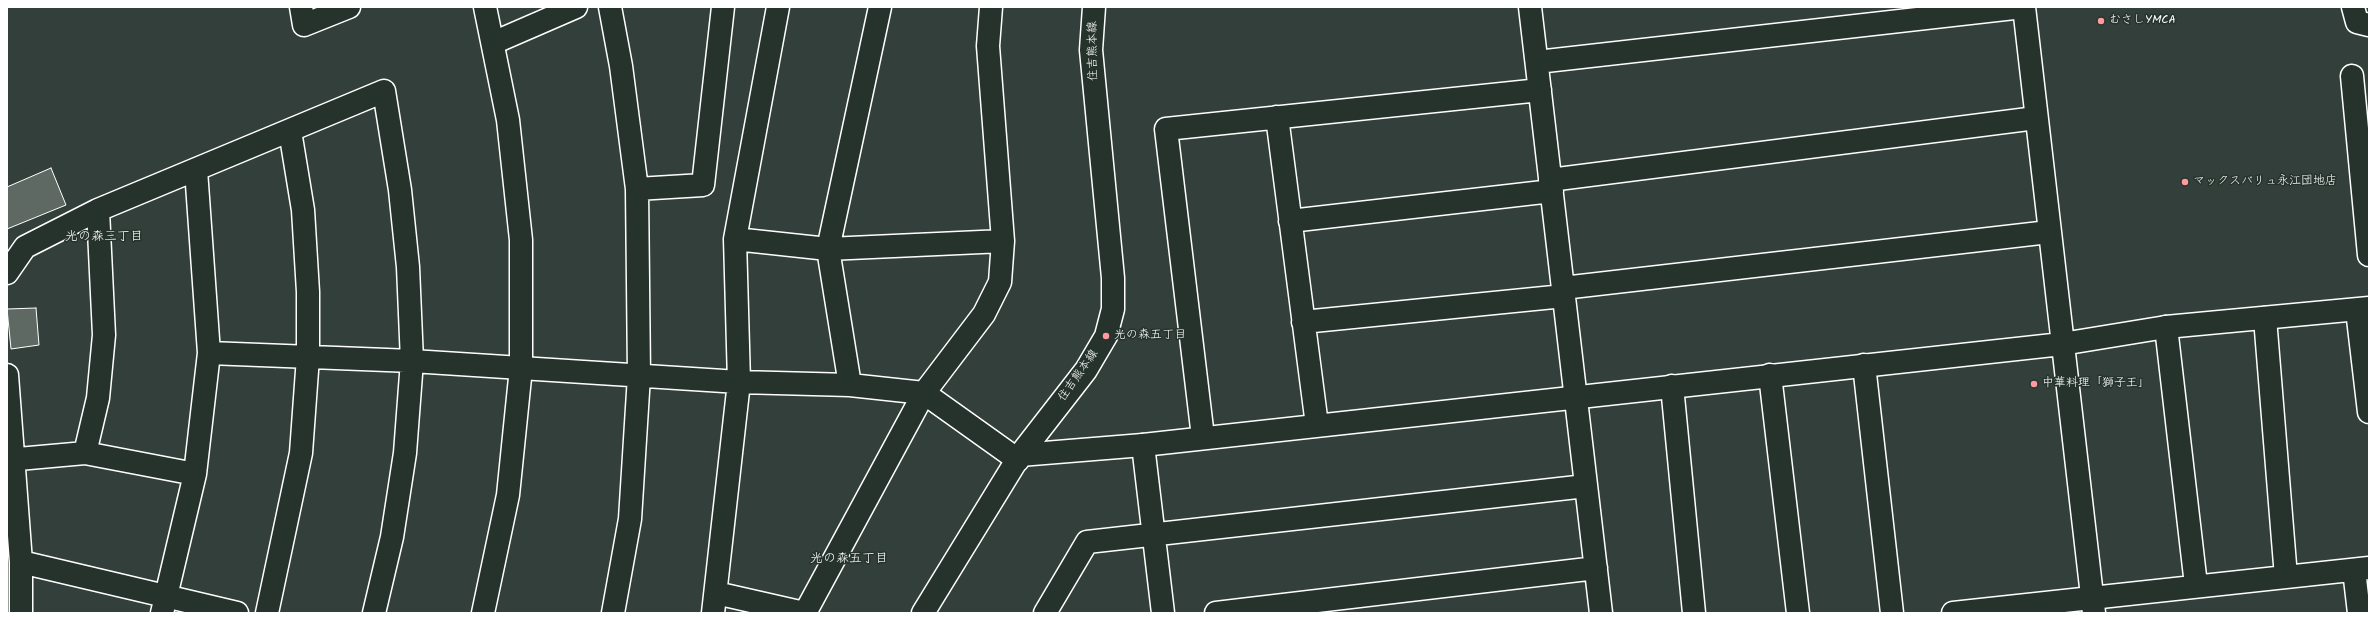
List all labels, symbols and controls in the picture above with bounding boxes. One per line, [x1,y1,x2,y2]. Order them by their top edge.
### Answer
place label: むさしYMCA [2109,14,2176,28]
marker: むさしYMCA [2096,16,2106,26]
street label: 住吉熊本線 [1086,21,1102,81]
place label: マックスバリュ永江団地店 [2193,175,2337,189]
marker: マックスバリュ永江団地店 [2180,177,2190,187]
district label: 光の森三丁目 [65,230,143,246]
place label: 光の森五丁目 [1114,329,1186,343]
marker: 光の森五丁目 [1101,331,1111,341]
street label: 住吉熊本線 [1056,347,1102,405]
place label: 中華料理「獅子王」 [2042,377,2150,391]
marker: 中華料理「獅子王」 [2029,379,2039,389]
district label: 光の森五丁目 [810,552,888,568]

